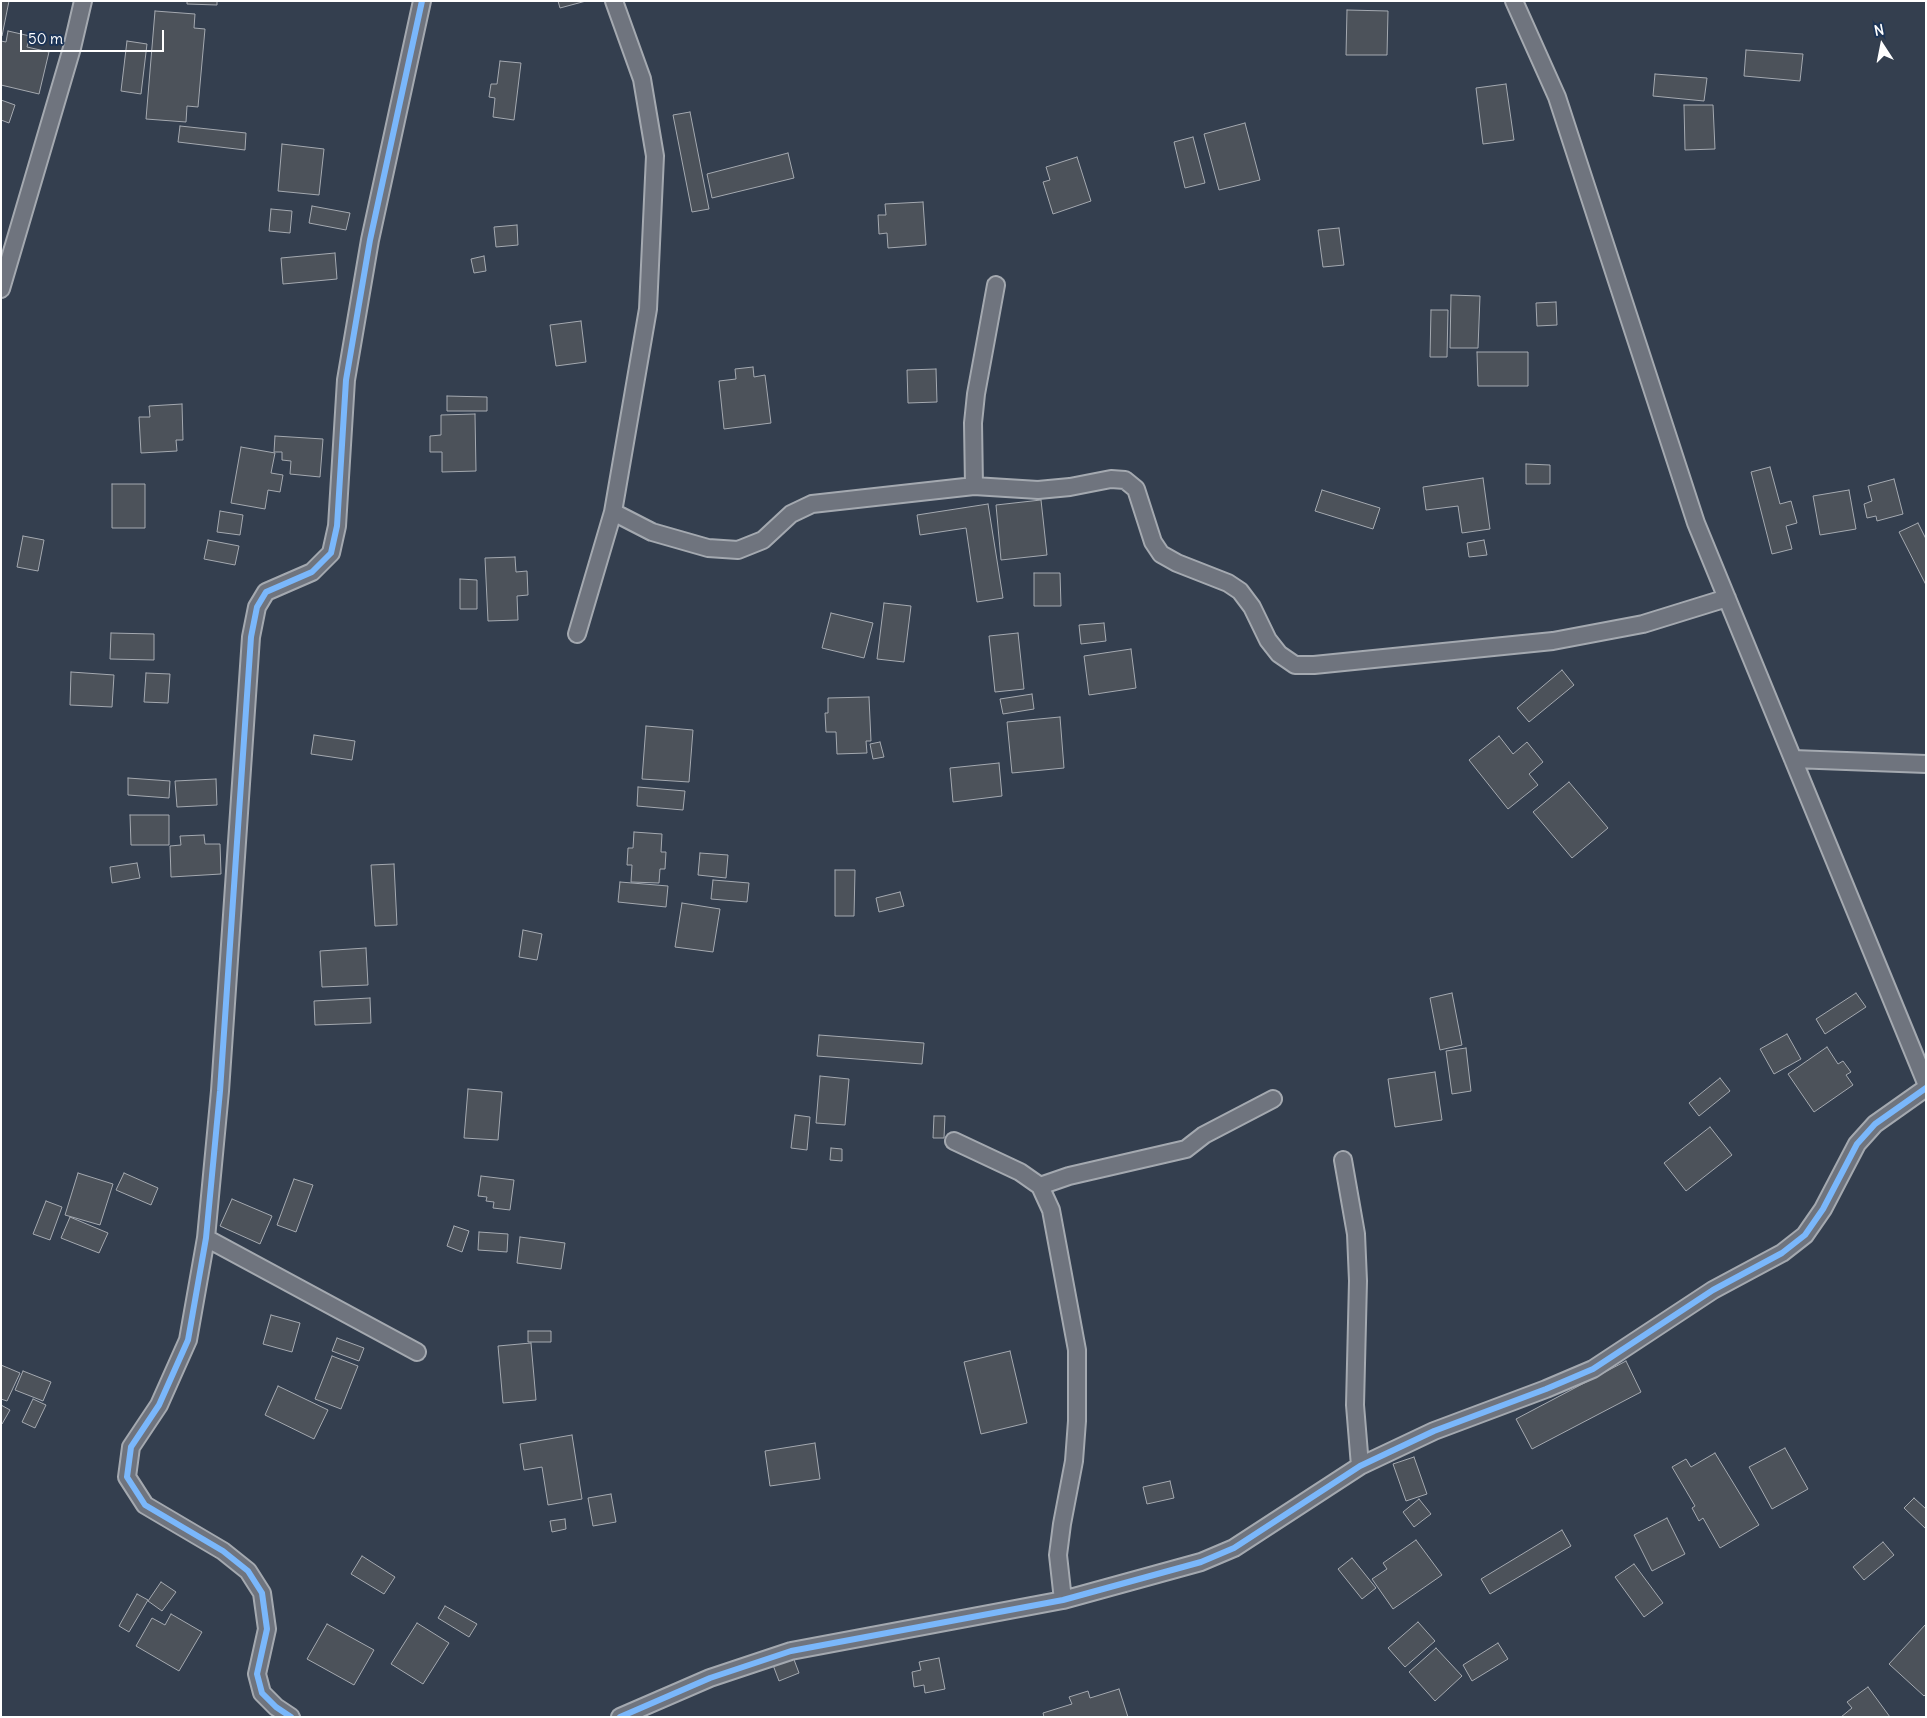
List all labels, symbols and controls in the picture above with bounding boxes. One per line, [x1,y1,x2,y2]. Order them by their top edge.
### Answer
scale bar [22,20,166,52]
north arrow [1857,20,1907,70]
text: N [1873,21,1886,40]
text: 50 m [28,29,63,48]

